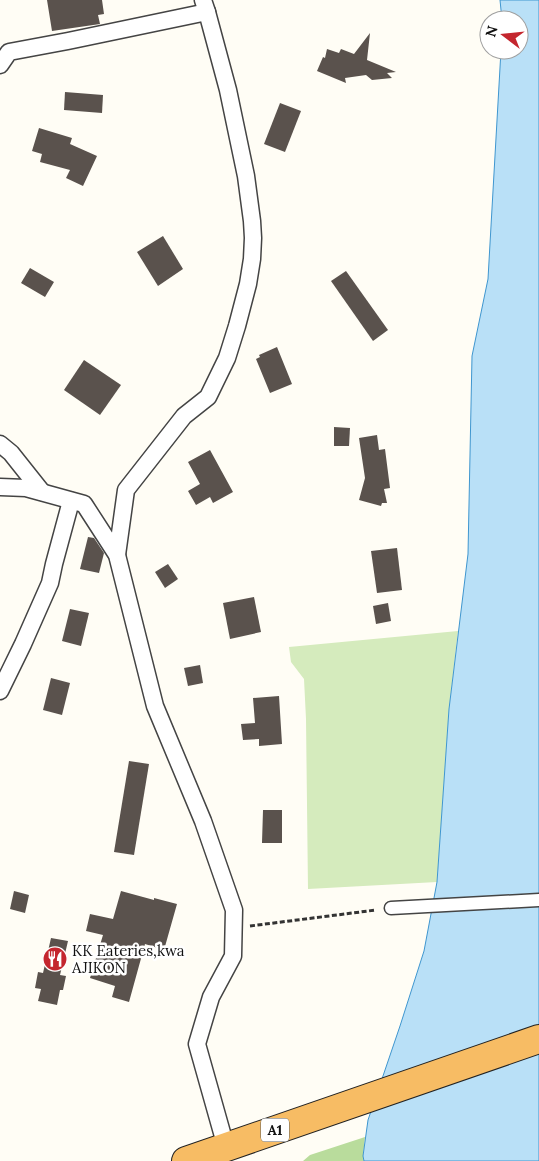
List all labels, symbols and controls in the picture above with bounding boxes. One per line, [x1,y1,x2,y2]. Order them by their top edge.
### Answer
north arrow [479,10,529,60]
text: N [481,24,502,39]
place label: KK Eateries,kwa AJIKON [71,941,185,977]
restaurant icon: KK Eateries,kwa AJIKON [42,946,68,972]
road number: A1 [261,1118,289,1142]

